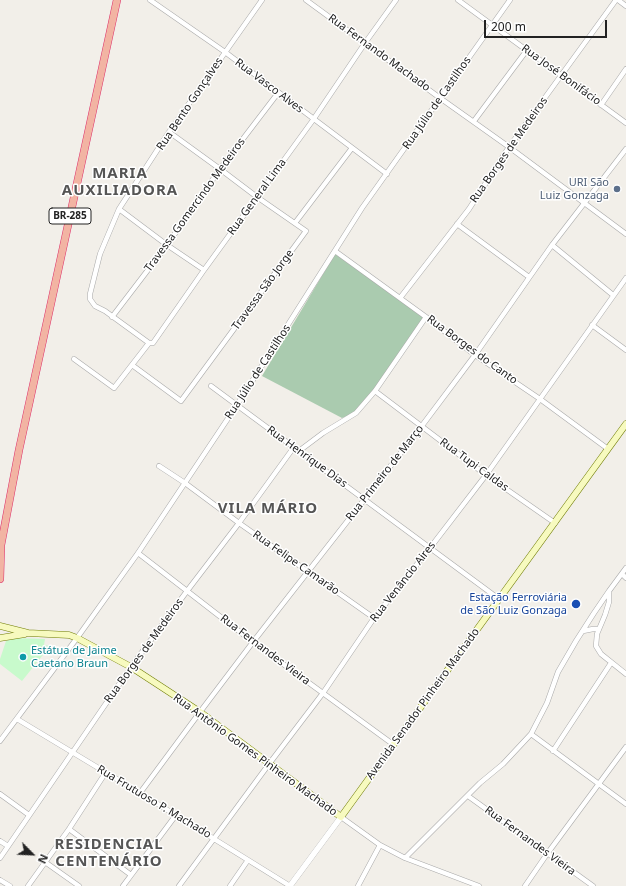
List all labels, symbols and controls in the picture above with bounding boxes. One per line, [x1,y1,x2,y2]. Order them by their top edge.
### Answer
street label: Rua Fernando Machado [325,12,433,94]
scale bar [486,12,609,38]
text: 200 m [491,18,526,35]
street label: Rua José Bonifácio [519,42,603,108]
street label: Rua Júlio de Castilhos [400,54,474,152]
street label: Rua Bento Gonçalves [154,55,226,153]
street label: Rua Vasco Alves [232,56,306,116]
street label: Rua Borges de Medeiros [467,95,551,205]
street label: Travessa Gomercindo Medeiros [142,135,248,275]
street label: Rua General Lima [225,156,289,238]
district label: MARIA AUXILIADORA [62,165,178,200]
place label: URI São Luiz Gonzaga [540,176,609,202]
marker: URI São Luiz Gonzaga [612,184,622,194]
road number: BR-285 [49,208,91,224]
street label: Travessa São Jorge [229,247,297,333]
street label: Rua Borges do Canto [424,313,520,387]
street label: Rua Júlio de Castilhos [222,322,294,422]
street label: Rua Primeiro de Março [343,422,427,524]
street label: Rua Henrique Dias [264,423,350,491]
street label: Rua Tupi Caldas [437,436,511,494]
district label: VILA MÁRIO [218,500,318,518]
street label: Rua Felipe Camarão [250,528,342,598]
street label: Rua Venâncio Aires [368,539,438,625]
place label: Estação Ferroviária de São Luiz Gonzaga [460,591,567,617]
street label: Rua Borges de Medeiros [102,596,186,706]
marker: Estação Ferroviária de São Luiz Gonzaga [570,598,582,610]
street label: Rua Fernandes Vieira [218,612,312,688]
street label: Avenida Senador Pinheiro Machado [364,626,482,782]
place label: Estátua de Jaime Caetano Braun [31,644,117,670]
marker: Estátua de Jaime Caetano Braun [18,652,28,662]
street label: Rua Antônio Gomes Pinheiro Machado [170,691,340,819]
street label: Rua Frutuoso P. Machado [95,763,213,841]
street label: Rua Fernandes Vieira [482,804,578,878]
north arrow [12,834,52,874]
district label: RESIDENCIAL CENTENÁRIO [54,836,164,871]
text: N [35,852,52,866]

